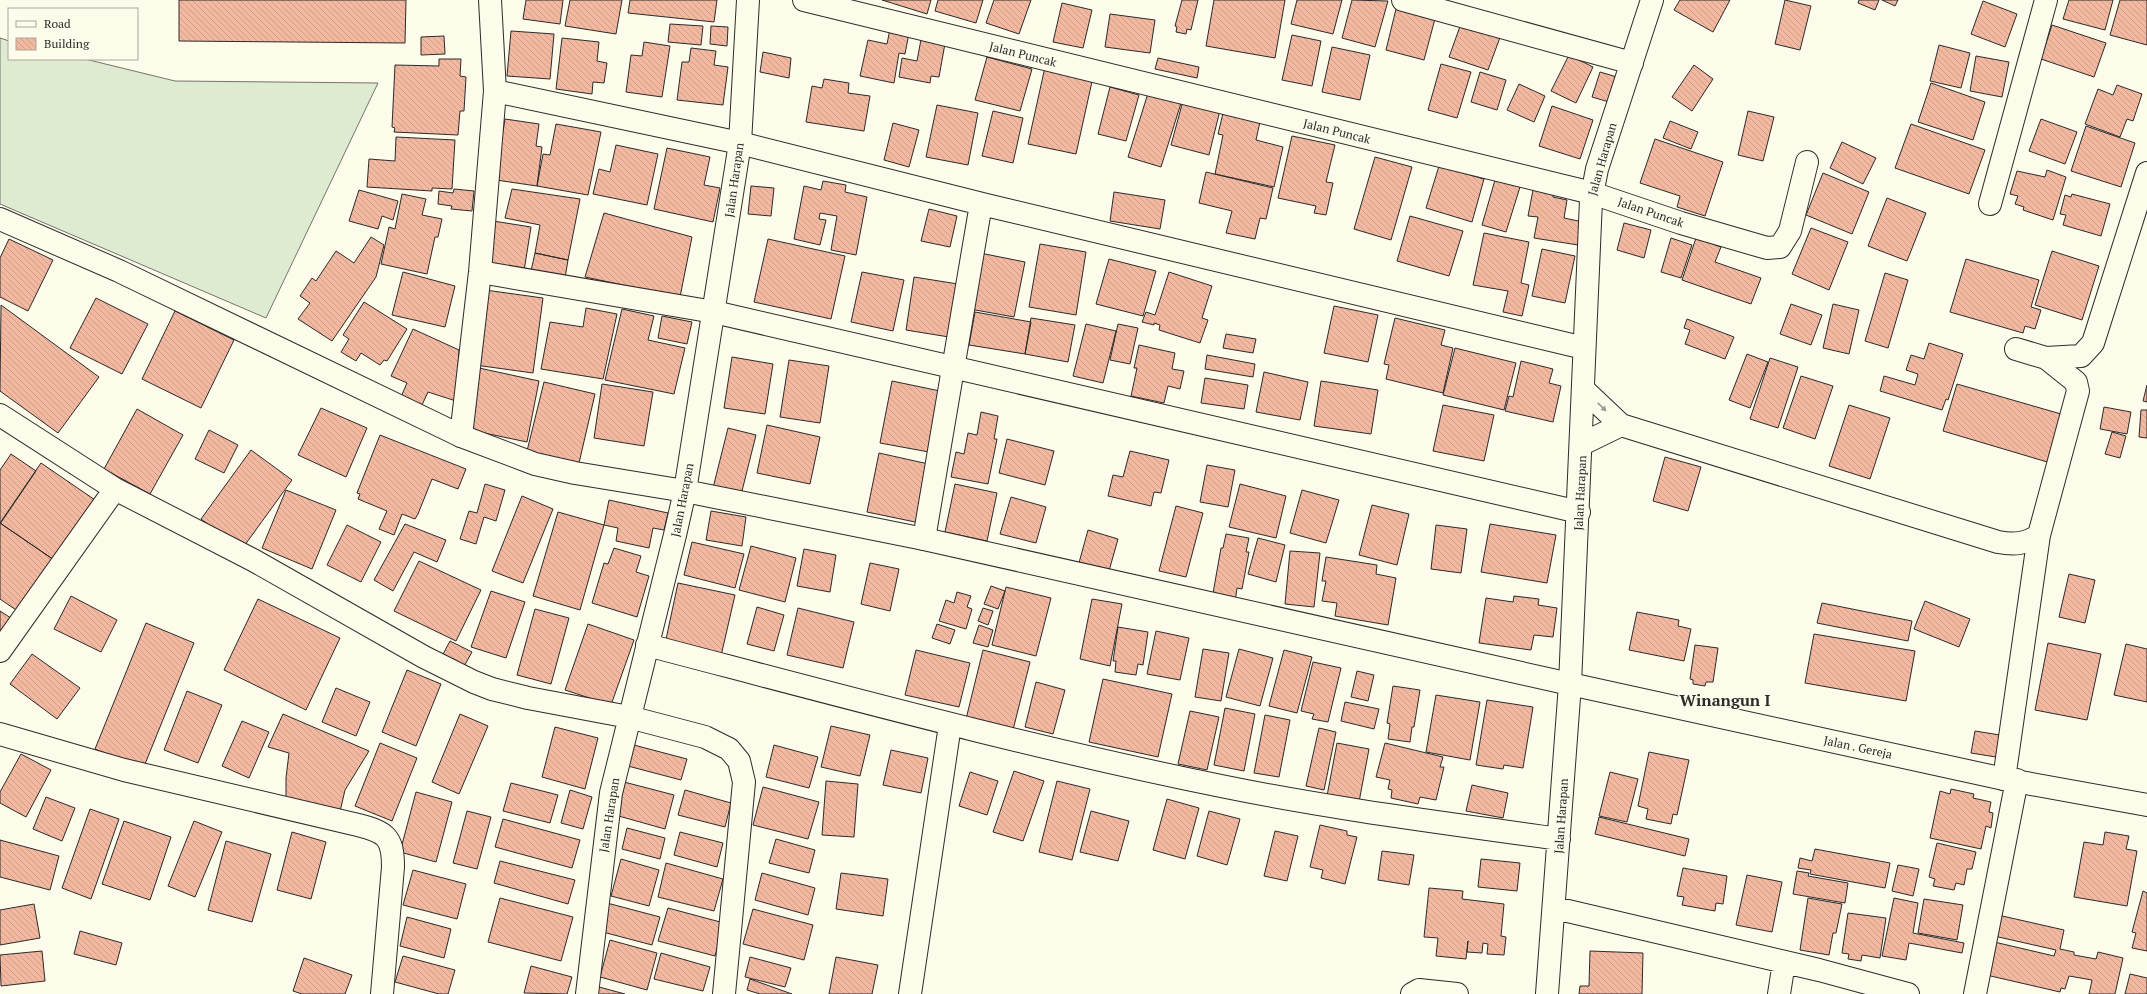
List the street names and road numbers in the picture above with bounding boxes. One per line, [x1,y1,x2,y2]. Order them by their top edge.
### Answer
street label: Jalan Puncak [988,38,1059,70]
street label: Jalan Puncak [1302,115,1373,147]
street label: Jalan Harapan [1584,121,1620,197]
street label: Jalan Harapan [721,142,747,218]
street label: Jalan Puncak [1616,194,1687,231]
street label: Jalan Harapan [1571,455,1589,531]
street label: Jalan Harapan [667,462,697,538]
street label: Jalan . Gereja [1822,732,1894,762]
street label: Jalan Harapan [596,777,622,853]
street label: Jalan Harapan [1551,778,1571,854]

